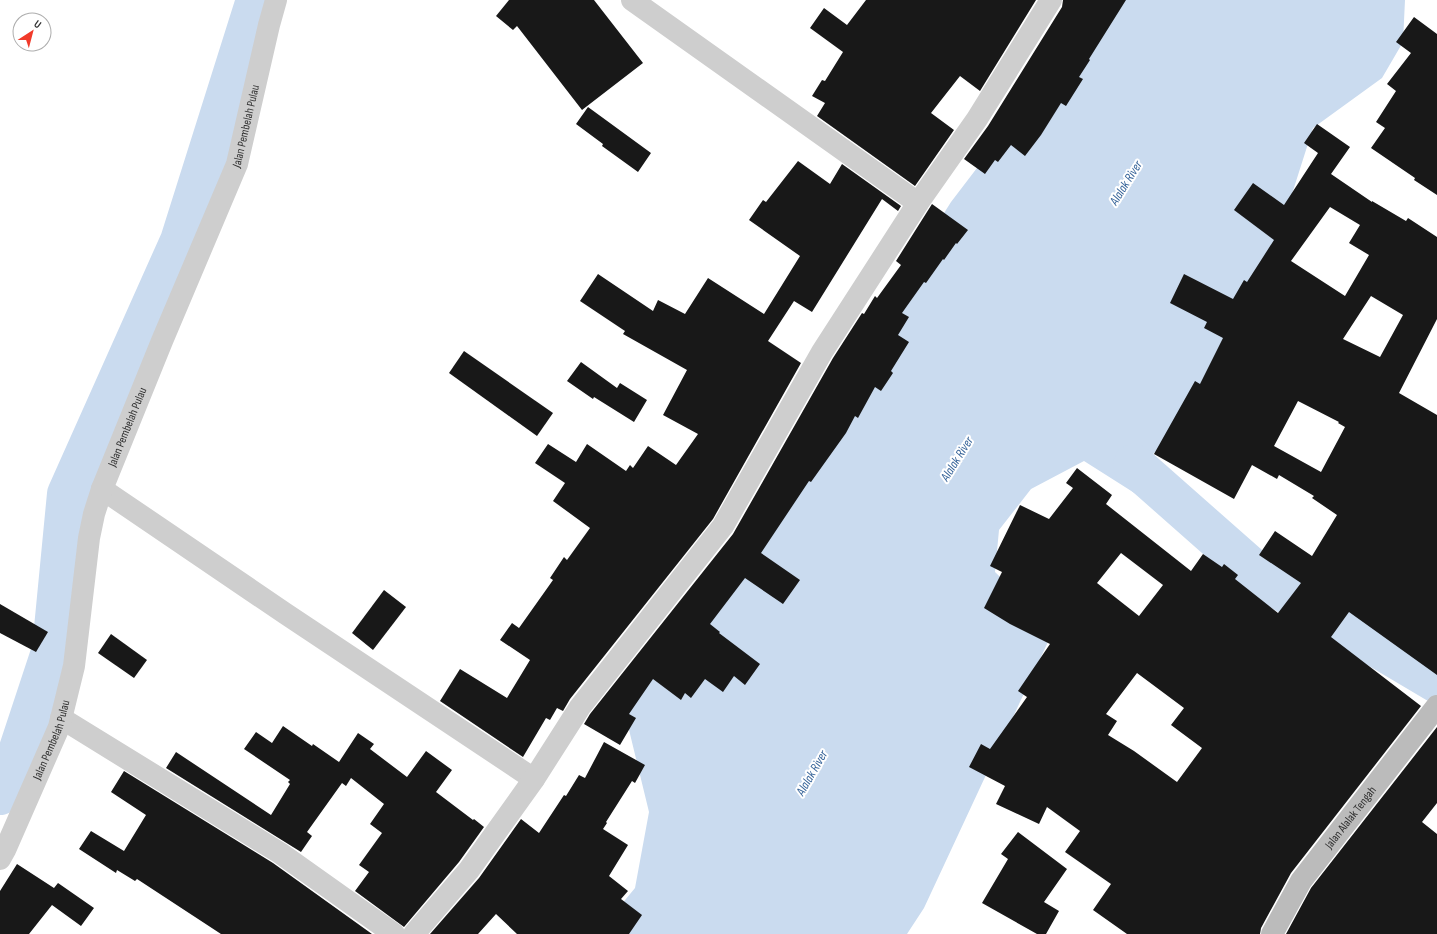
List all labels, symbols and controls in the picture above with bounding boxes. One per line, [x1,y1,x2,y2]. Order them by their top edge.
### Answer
north arrow [12,12,52,52]
text: U [31,17,44,31]
street label: Jalan Pembelah Pulau [228,83,263,171]
water label: Alalak River [1106,157,1147,209]
street label: Jalan Pembelah Pulau [104,385,150,470]
water label: Alalak River [937,433,978,485]
street label: Jalan Pembelah Pulau [29,698,73,783]
water label: Alalak River [792,746,832,799]
street label: Jalan Alalak Tengah [1321,783,1379,852]

